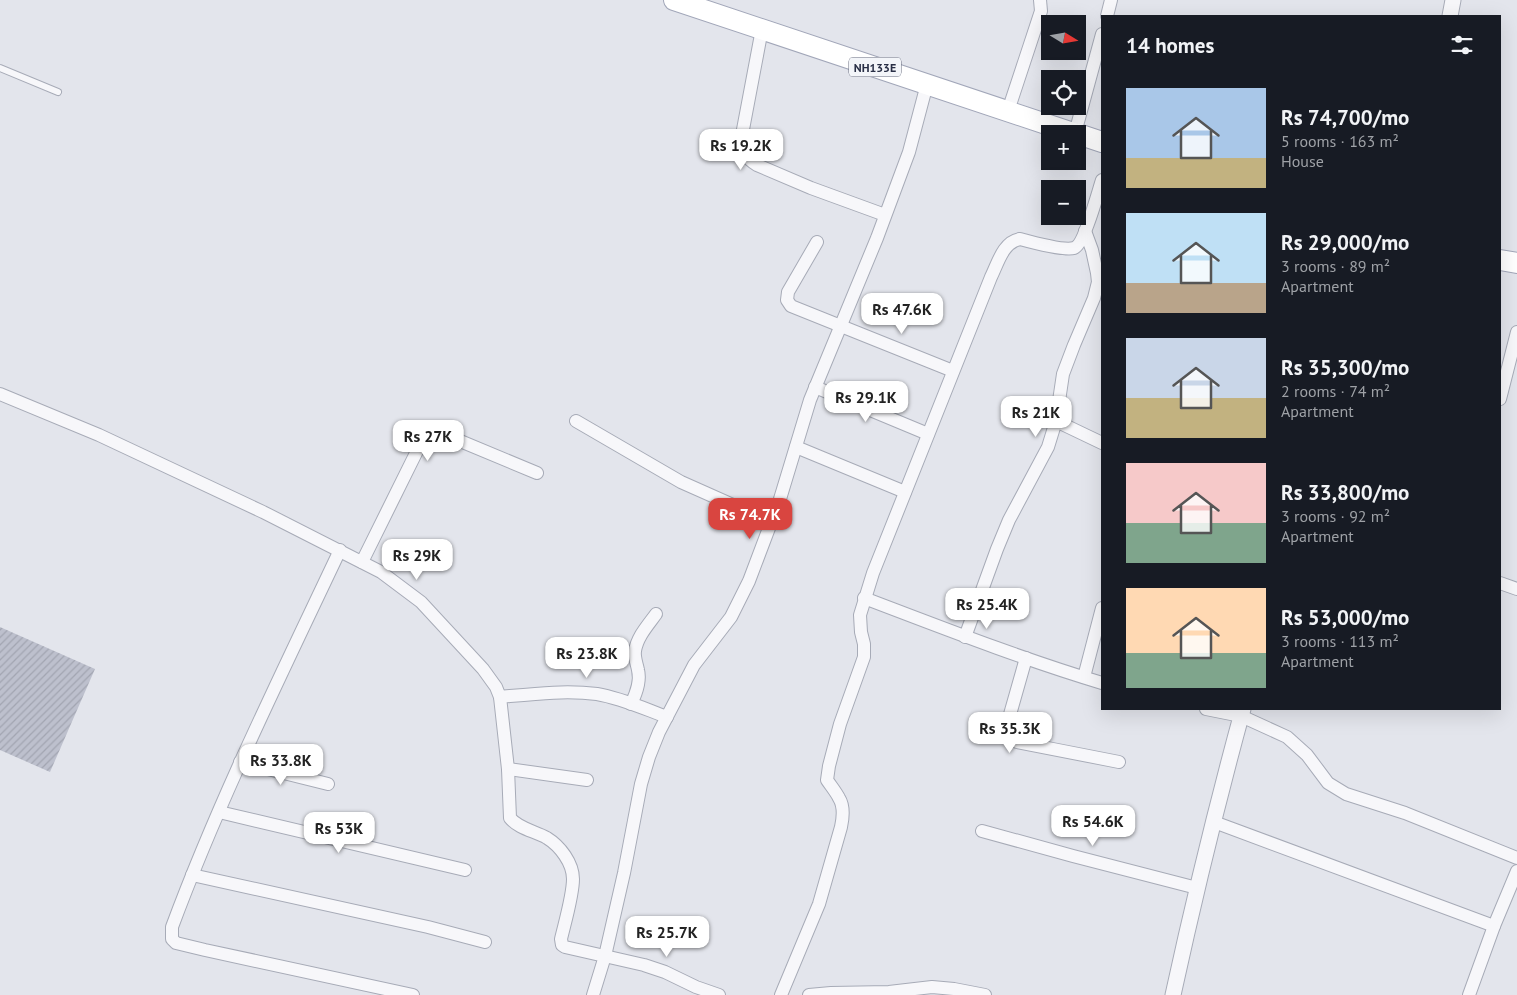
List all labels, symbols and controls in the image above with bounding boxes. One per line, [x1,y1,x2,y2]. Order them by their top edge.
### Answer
north arrow [1041,15,1086,60]
map controls [1041,15,1086,225]
icon: filters [1448,31,1476,59]
text: 14 homes [1126,32,1214,59]
road number: NH133E [849,58,901,76]
button: locate [1041,70,1086,115]
text: Rs 74,700/mo [1281,104,1409,131]
icon: home [1166,108,1226,168]
button: + [1041,125,1086,170]
pin: Rs 19.2K [689,128,793,171]
text: 5 rooms · 163 m² [1281,131,1399,151]
text: Rs 19.2K [710,135,772,155]
text: House [1281,151,1324,171]
button: − [1041,180,1086,225]
text: Rs 29,000/mo [1281,229,1409,256]
icon: home [1166,233,1226,293]
text: 3 rooms · 89 m² [1281,256,1390,276]
text: Apartment [1281,276,1354,296]
pin: Rs 47.6K [850,292,954,335]
text: Rs 47.6K [872,299,932,319]
text: Rs 35,300/mo [1281,354,1409,381]
icon: home [1166,358,1226,418]
pin: Rs 29.1K [814,380,918,423]
text: 2 rooms · 74 m² [1281,381,1390,401]
text: Rs 29.1K [835,387,897,407]
pin: Rs 21K [995,396,1077,438]
text: Apartment [1281,401,1354,421]
text: Rs 21K [1012,402,1060,422]
pin: Rs 27K [387,420,469,462]
text: Rs 27K [404,426,452,446]
text: Rs 33,800/mo [1281,479,1409,506]
icon: home [1166,483,1226,543]
pin: Rs 74.7K [698,498,802,540]
text: Rs 74.7K [719,504,781,524]
text: 3 rooms · 92 m² [1281,506,1390,526]
text: Apartment [1281,526,1354,546]
pin: Rs 29K [376,538,458,581]
text: Rs 29K [393,545,441,565]
pin: Rs 25.4K [935,588,1039,630]
text: Rs 25.4K [956,594,1018,614]
text: Rs 53,000/mo [1281,604,1409,631]
icon: home [1166,608,1226,668]
text: 3 rooms · 113 m² [1281,631,1399,651]
pin: Rs 23.8K [535,636,639,679]
text: Rs 23.8K [556,643,618,663]
text: Apartment [1281,651,1354,671]
pin: Rs 35.3K [958,712,1062,754]
text: Rs 35.3K [979,718,1041,738]
pin: Rs 33.8K [229,744,333,786]
text: Rs 33.8K [250,750,312,770]
pin: Rs 54.6K [1041,804,1145,847]
text: Rs 54.6K [1062,811,1124,831]
pin: Rs 53K [298,812,380,854]
text: Rs 53K [315,818,363,838]
pin: Rs 25.7K [615,916,719,958]
text: Rs 25.7K [636,922,698,942]

